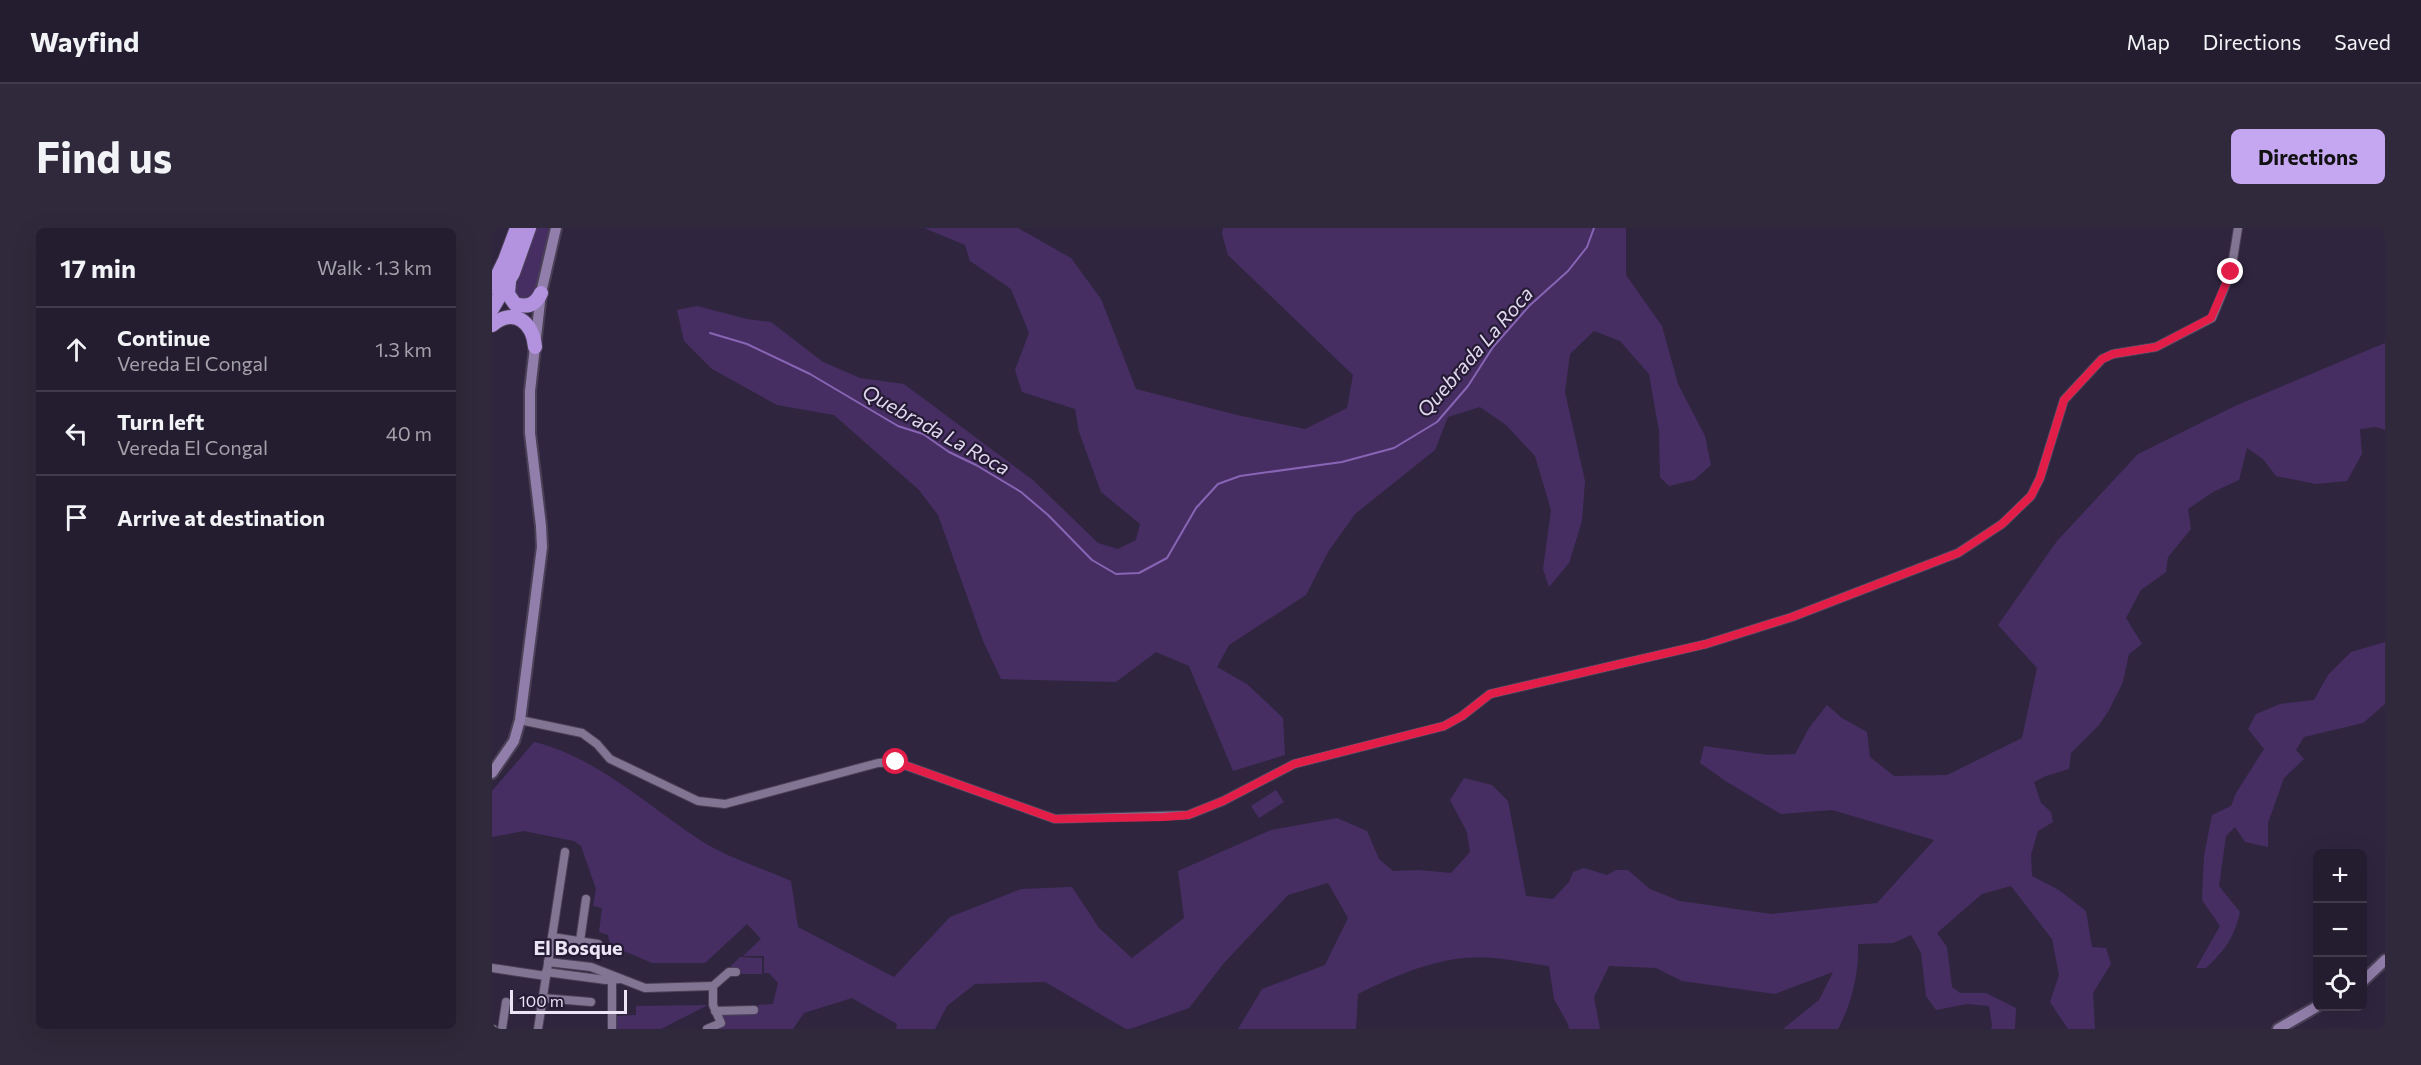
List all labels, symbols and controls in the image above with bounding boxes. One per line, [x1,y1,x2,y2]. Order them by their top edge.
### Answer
text: Wayfind [30,24,139,58]
text: Map [2127,29,2170,54]
text: Directions [2203,29,2301,54]
text: Saved [2334,29,2391,54]
button: Directions [2231,129,2385,184]
text: Find us [36,130,172,182]
text: 17 min [60,252,136,283]
text: Walk · 1.3 km [317,255,432,279]
route end [2217,258,2243,284]
water label: Quebrada La Roca [1411,281,1537,421]
text: Continue [117,324,210,351]
icon: ahead [60,333,93,366]
text: 1.3 km [375,337,432,361]
text: Vereda El Congal [117,351,268,375]
water label: Quebrada La Roca [859,379,1014,480]
text: Turn left [117,408,204,435]
icon: left [60,417,93,450]
text: 40 m [386,421,432,445]
text: Vereda El Congal [117,435,268,459]
icon: arrive [60,501,93,534]
text: Arrive at destination [117,504,325,531]
route start [882,748,908,774]
map controls [2313,849,2367,1011]
button: + [2313,849,2367,903]
button: − [2313,903,2367,957]
district label: El Bosque [533,935,623,959]
button: locate [2313,957,2367,1011]
scale bar [510,987,627,1014]
text: 100 m [519,991,564,1010]

